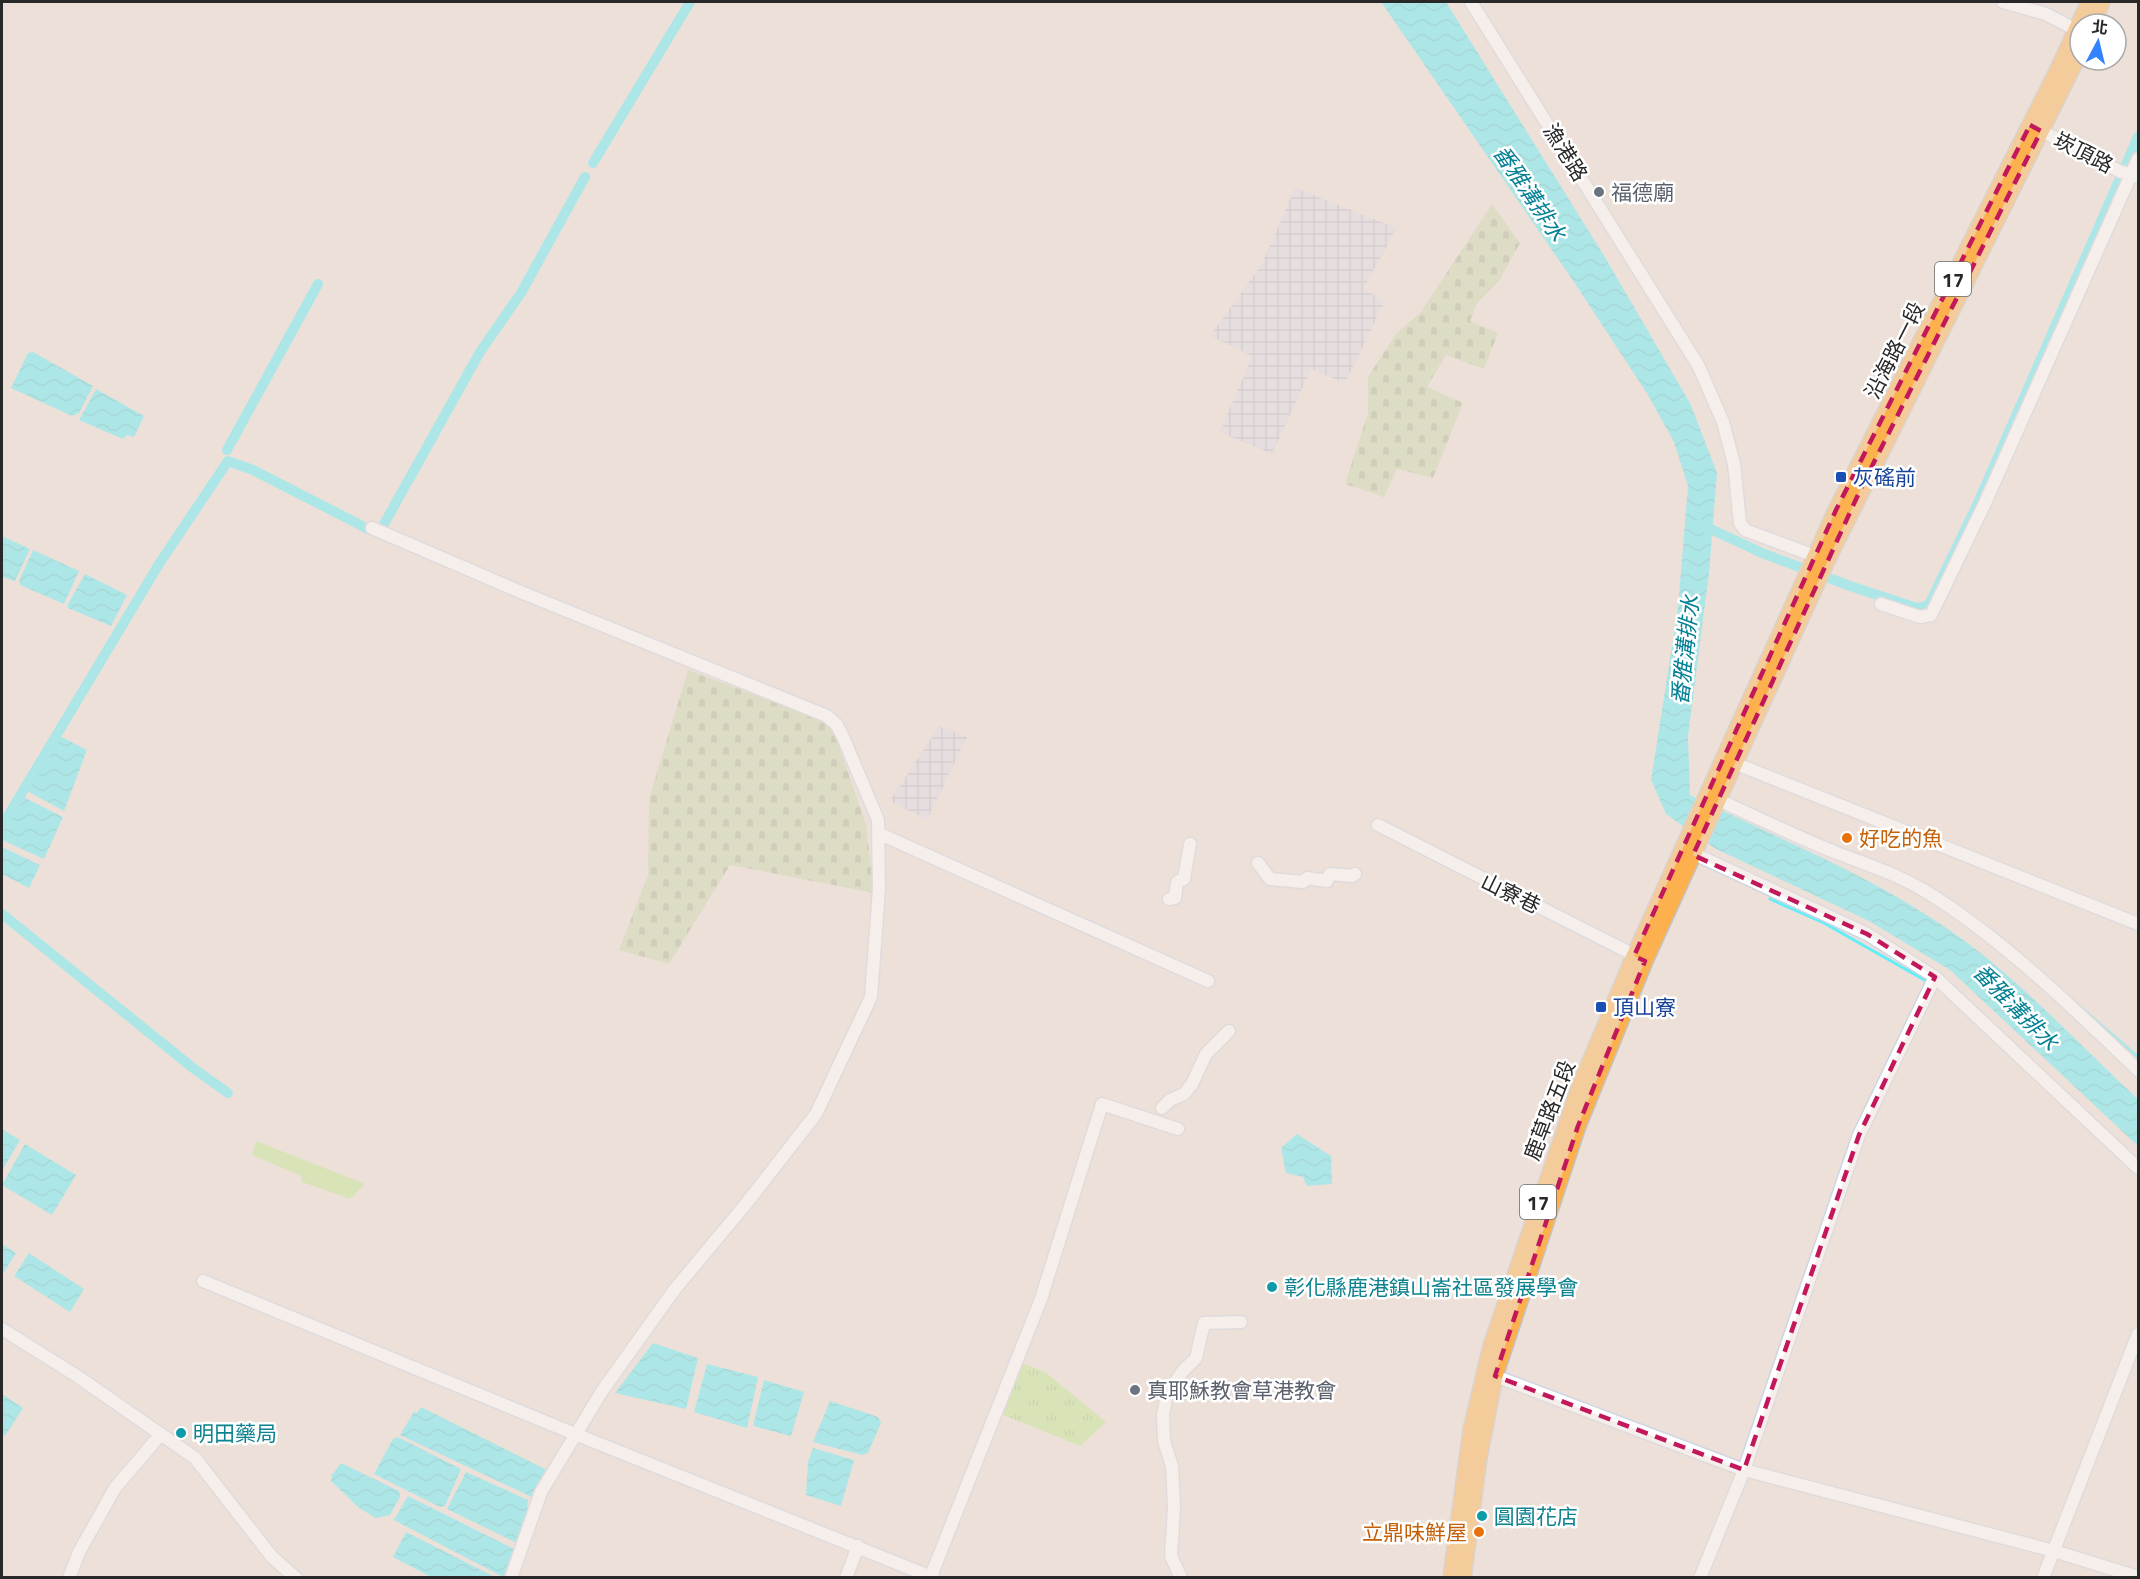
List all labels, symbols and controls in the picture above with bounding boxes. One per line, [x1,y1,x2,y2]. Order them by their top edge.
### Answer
north arrow [2068,12,2128,72]
text: 北 [2090,14,2109,40]
street label: 漁港路 [1536,117,1596,187]
street label: 崁頂路 [2049,123,2119,181]
water label: 番雅溝排水 [1485,138,1575,249]
place label: 福德廟 [1611,176,1674,208]
marker: 福德廟 [1592,185,1606,199]
road number: 17 [1935,262,1971,296]
street label: 沿海路一段 [1856,296,1932,404]
place label: 灰磘前 [1853,461,1916,493]
marker: 灰磘前 [1834,470,1848,484]
water label: 番雅溝排水 [1662,593,1708,706]
place label: 好吃的魚 [1859,822,1943,854]
marker: 好吃的魚 [1840,831,1854,845]
street label: 山寮巷 [1476,865,1546,921]
water label: 番雅溝排水 [1966,956,2067,1059]
place label: 頂山寮 [1613,991,1676,1023]
marker: 頂山寮 [1594,1000,1608,1014]
street label: 鹿草路五段 [1515,1055,1583,1165]
road number: 17 [1520,1185,1556,1219]
place label: 彰化縣鹿港鎮山崙社區發展學會 [1284,1271,1578,1303]
marker: 彰化縣鹿港鎮山崙社區發展學會 [1265,1280,1279,1294]
place label: 真耶穌教會草港教會 [1147,1374,1336,1406]
marker: 真耶穌教會草港教會 [1128,1383,1142,1397]
place label: 明田藥局 [193,1417,277,1449]
marker: 明田藥局 [174,1426,188,1440]
place label: 圓園花店 [1494,1500,1578,1532]
marker: 圓園花店 [1475,1509,1489,1523]
place label: 立鼎味鮮屋 [1362,1516,1467,1548]
marker: 立鼎味鮮屋 [1472,1525,1486,1539]

